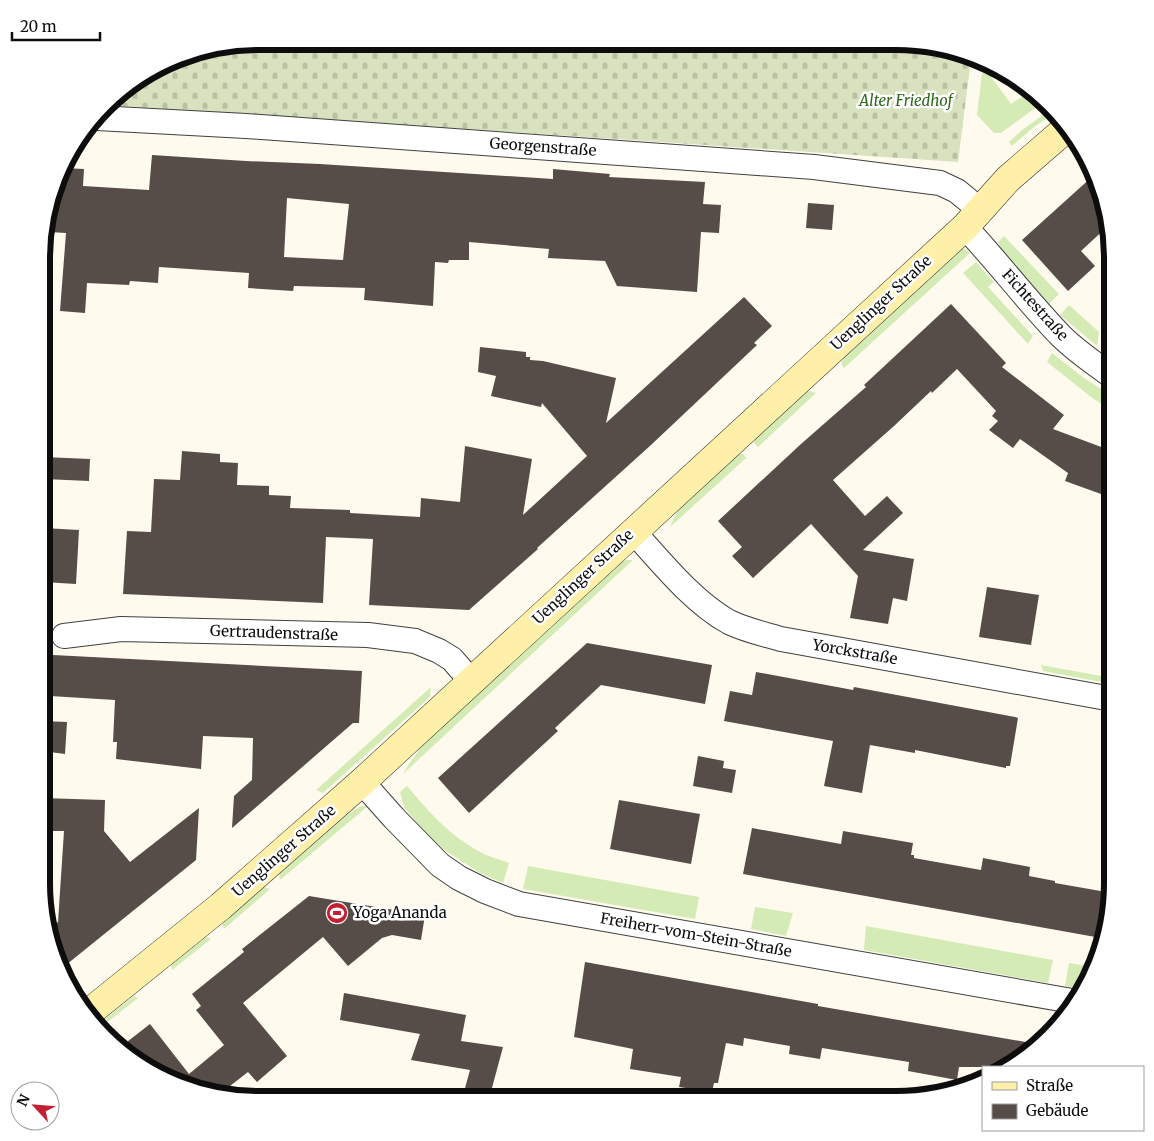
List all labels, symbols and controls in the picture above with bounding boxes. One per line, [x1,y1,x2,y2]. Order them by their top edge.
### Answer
scale bar [12,10,100,42]
text: 20 m [20,17,57,36]
park label: Alter Friedhof [858,91,955,110]
street label: Georgenstraße [489,133,597,160]
street label: Uenglinger Straße [826,251,935,354]
street label: Fichtestraße [998,265,1073,345]
street label: Uenglinger Straße [528,525,637,628]
street label: Gertraudenstraße [210,621,339,644]
street label: Yorckstraße [810,635,899,668]
street label: Uenglinger Straße [228,800,340,901]
sports icon: Yoga Ananda [325,901,349,925]
place label: Yoga Ananda [352,903,447,922]
street label: Freiherr-vom-Stein-Straße [599,908,793,961]
legend [982,1066,1144,1131]
text: Straße [1026,1076,1073,1095]
north arrow [10,1081,60,1131]
text: N [13,1091,34,1109]
text: Gebäude [1026,1101,1089,1120]

